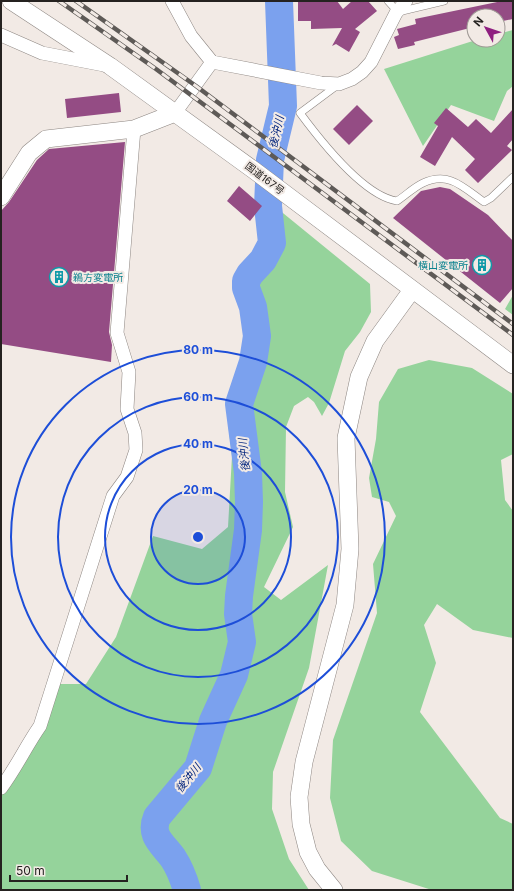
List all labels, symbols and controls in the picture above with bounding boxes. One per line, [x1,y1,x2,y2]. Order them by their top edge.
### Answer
north arrow [466,8,506,48]
text: N [470,14,486,29]
water label: 後沖川 [265,113,287,150]
street label: 国道167号 [243,159,287,197]
building icon: 横山変電所 [471,254,493,276]
place label: 横山変電所 [418,259,468,271]
building icon: 鵜方変電所 [48,266,70,288]
place label: 鵜方変電所 [73,271,123,283]
text: 80 m [183,342,213,357]
text: 60 m [183,389,213,404]
text: 40 m [183,436,213,451]
water label: 後沖川 [235,437,253,472]
text: 20 m [183,482,213,497]
centre of rings [191,530,205,544]
water label: 後沖川 [172,760,204,795]
scale bar [10,857,127,883]
text: 50 m [16,863,45,878]

